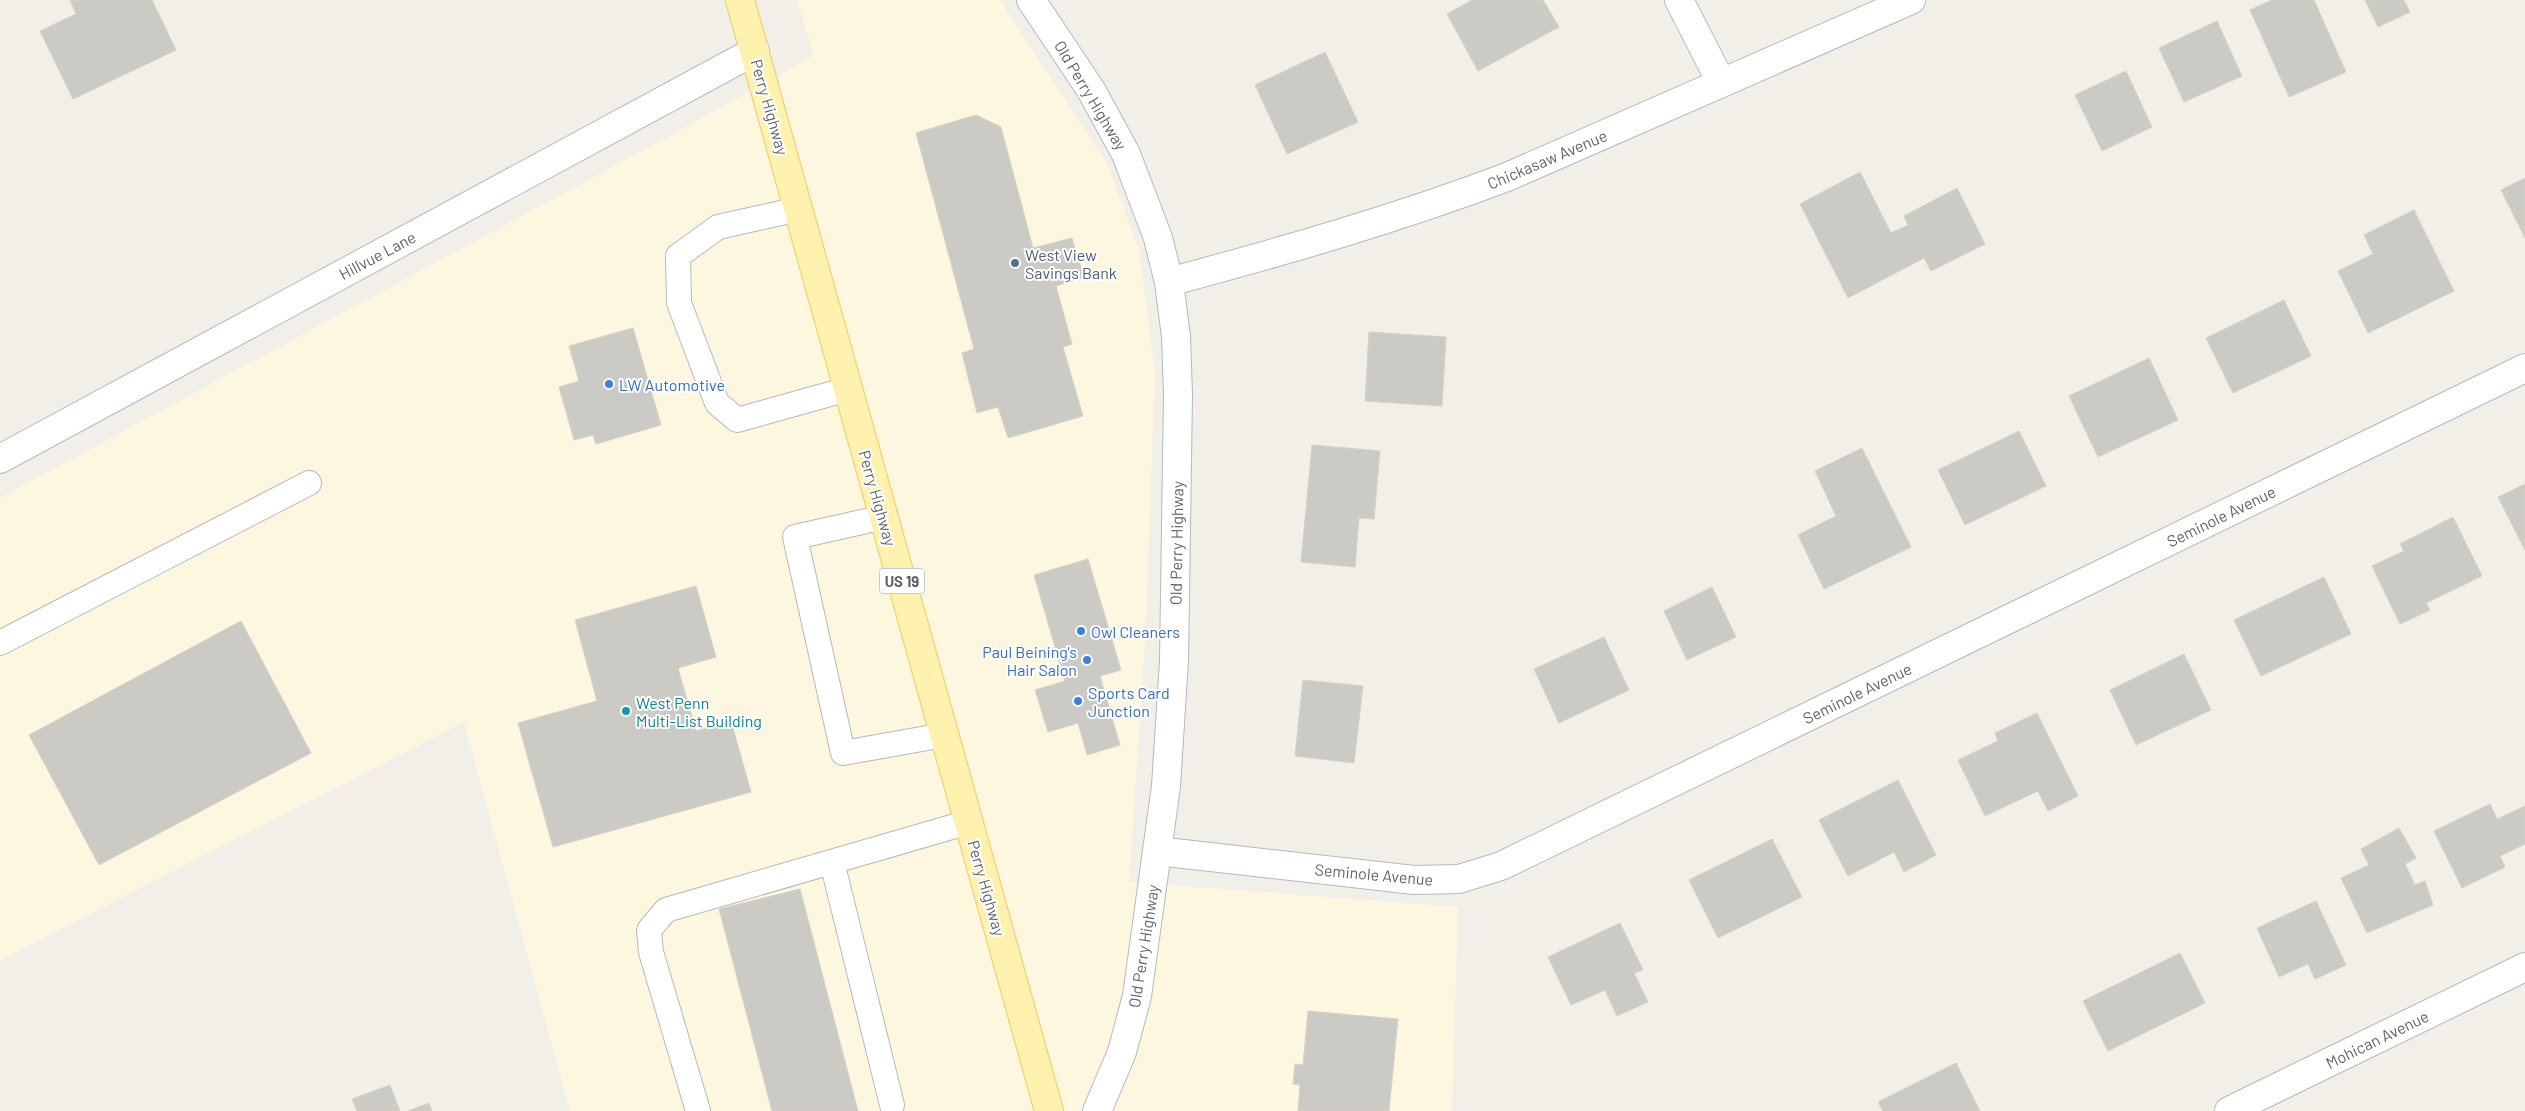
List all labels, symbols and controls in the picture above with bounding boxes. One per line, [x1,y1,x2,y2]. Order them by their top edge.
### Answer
street label: Old Perry Highway [1051,37,1131,154]
street label: Perry Highway [747,57,793,158]
street label: Chickasaw Avenue [1484,125,1610,193]
street label: Hillvue Lane [335,227,419,283]
place label: West View Savings Bank [1025,245,1117,282]
marker: West View Savings Bank [1009,257,1021,269]
place label: LW Automotive [619,375,725,394]
marker: LW Automotive [603,378,615,390]
street label: Perry Highway [855,448,901,549]
street label: Old Perry Highway [1165,480,1187,605]
street label: Seminole Avenue [2163,481,2279,551]
road number: US 19 [880,568,924,594]
place label: Owl Cleaners [1091,622,1180,641]
marker: Owl Cleaners [1075,625,1087,637]
place label: Paul Beining's Hair Salon [982,642,1077,679]
marker: Paul Beining's Hair Salon [1081,654,1093,666]
street label: Seminole Avenue [1799,658,1915,728]
place label: Sports Card Junction [1088,683,1170,720]
place label: West Penn Multi-List Building [636,693,762,730]
marker: Sports Card Junction [1072,695,1084,707]
marker: West Penn Multi-List Building [620,705,632,717]
street label: Perry Highway [964,838,1010,939]
street label: Seminole Avenue [1314,859,1434,889]
street label: Old Perry Highway [1124,882,1162,1009]
street label: Mohican Avenue [2322,1006,2432,1072]

